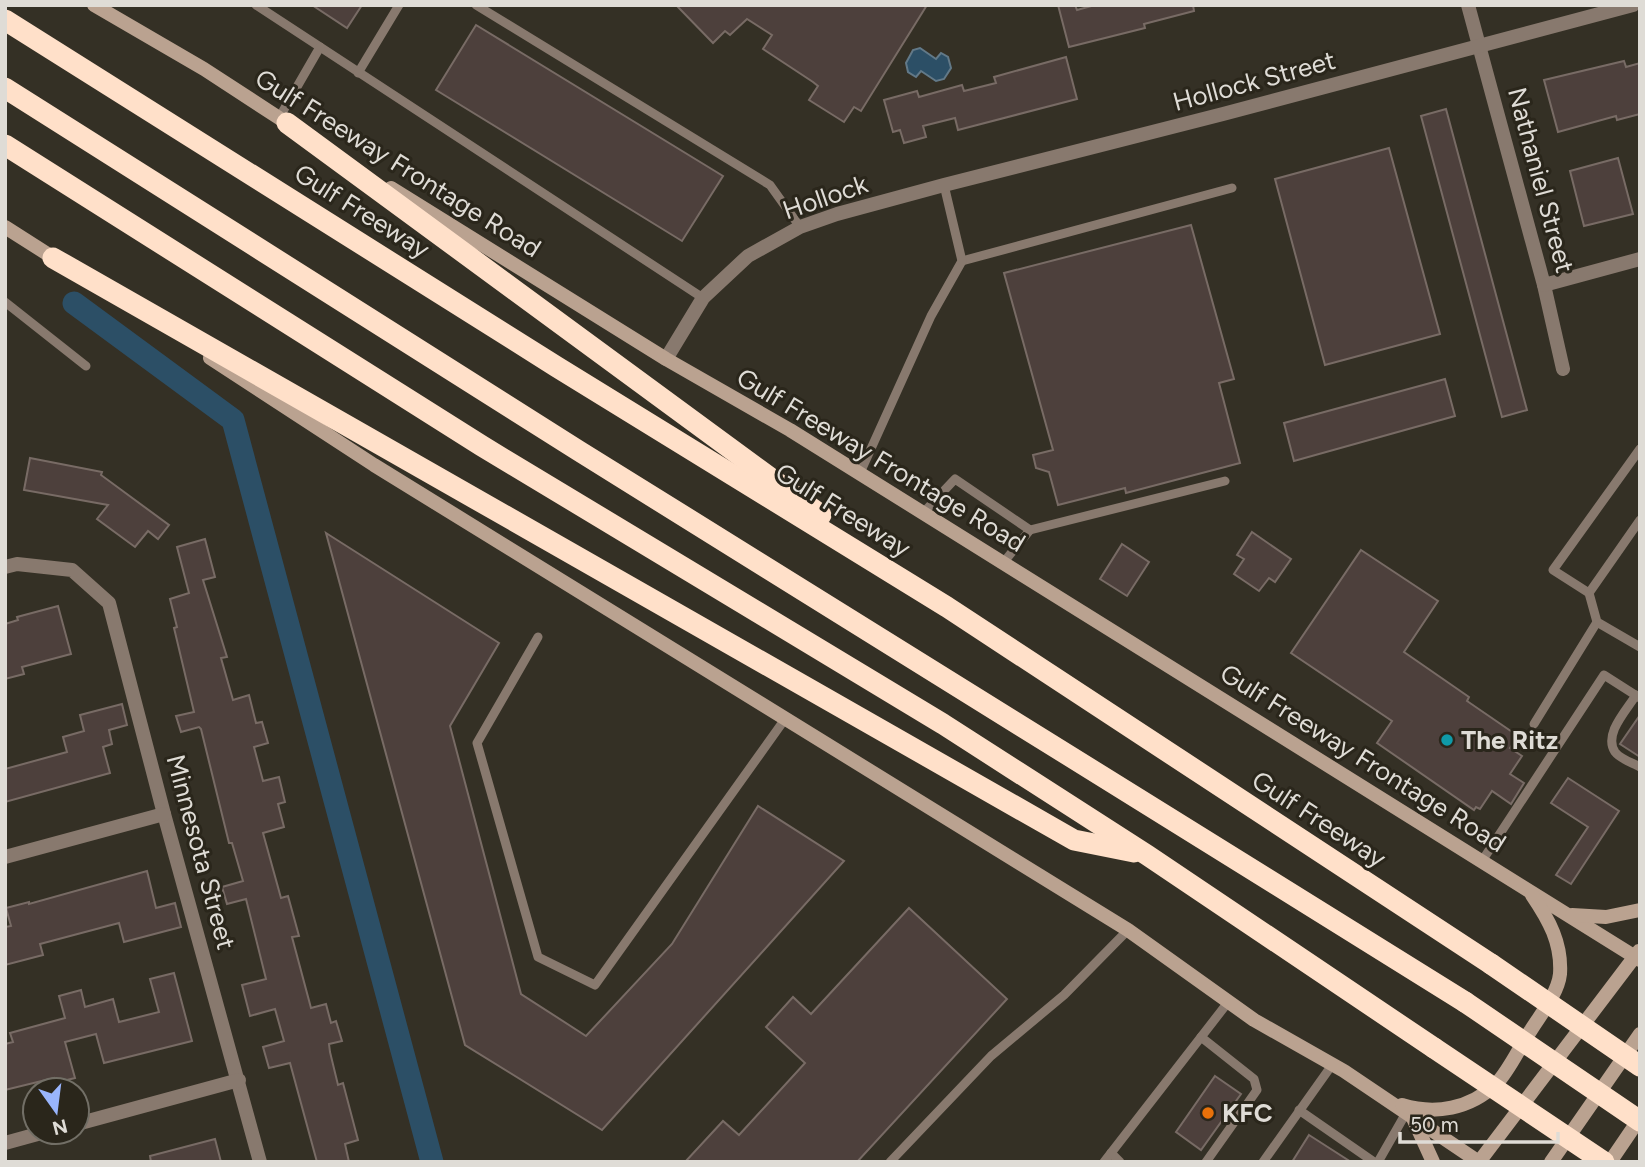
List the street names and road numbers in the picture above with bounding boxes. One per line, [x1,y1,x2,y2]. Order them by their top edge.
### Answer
street label: Hollock Street [1169,44,1339,118]
street label: Gulf Freeway Frontage Road [249,62,547,264]
street label: Nathaniel Street [1501,84,1581,276]
street label: Gulf Freeway [289,157,435,265]
street label: Hollock [778,167,872,226]
street label: Gulf Freeway Frontage Road [731,361,1031,559]
street label: Gulf Freeway [770,456,916,564]
street label: Gulf Freeway Frontage Road [1214,657,1512,859]
street label: Minnesota Street [160,751,242,953]
street label: Gulf Freeway [1246,764,1392,874]

